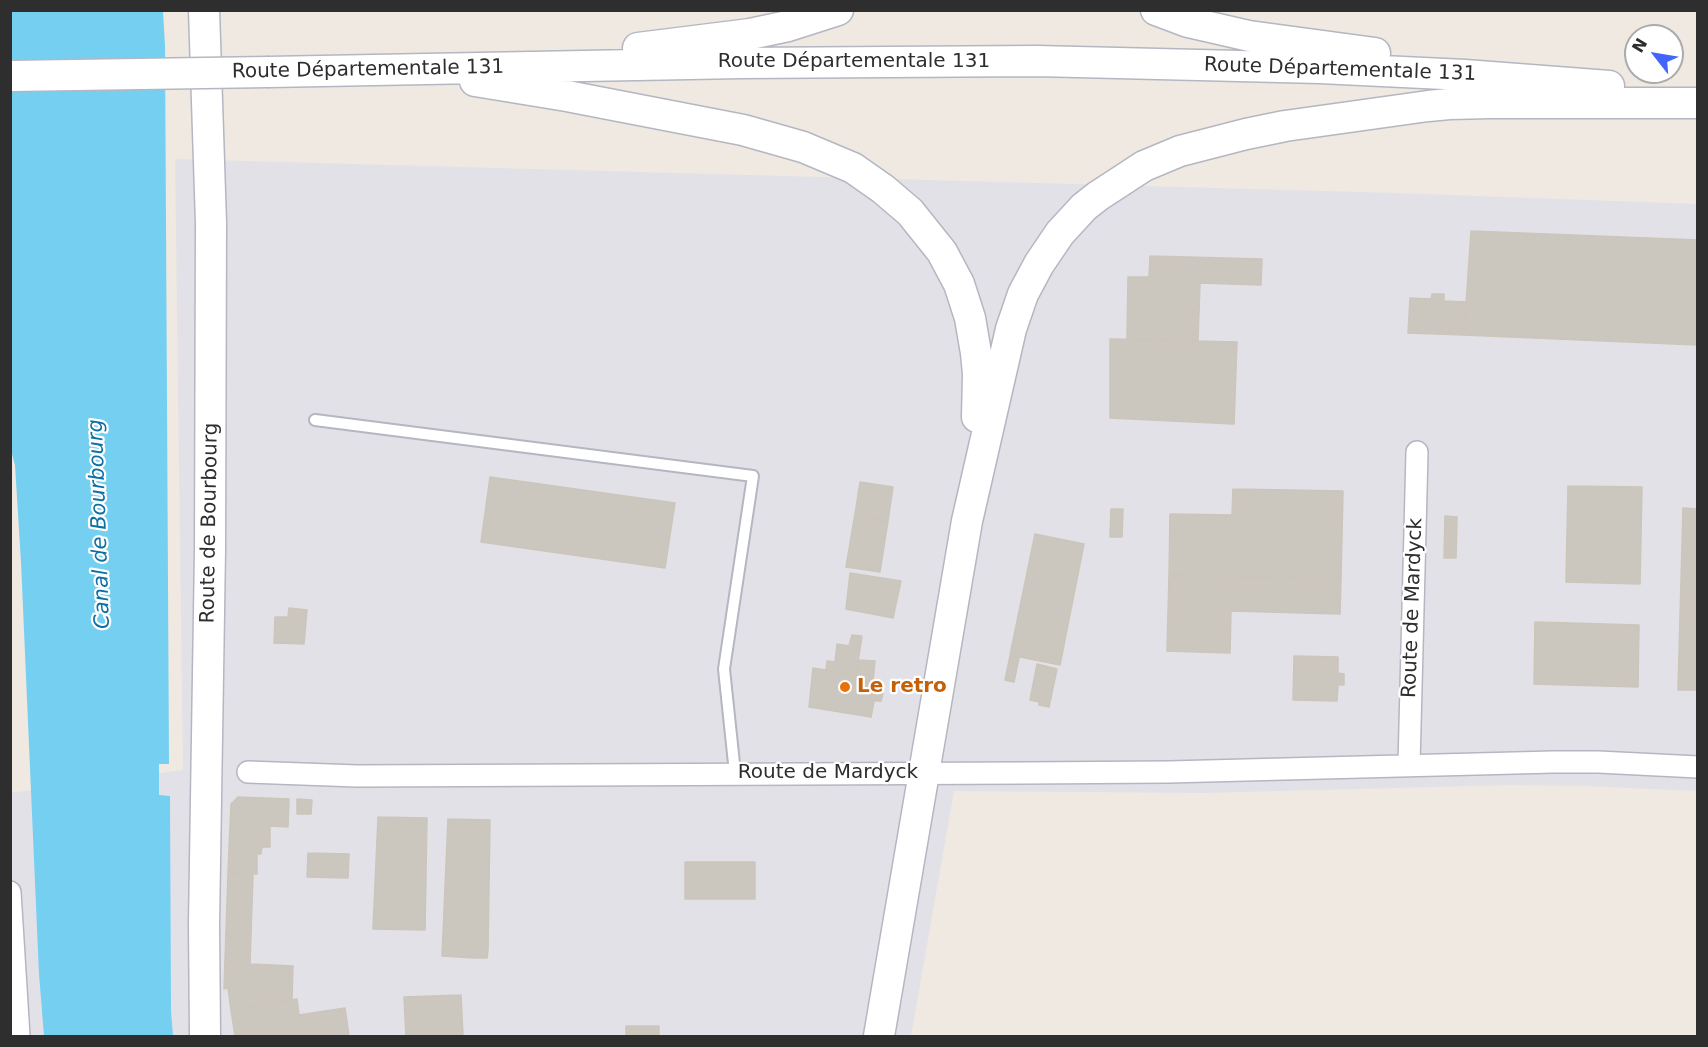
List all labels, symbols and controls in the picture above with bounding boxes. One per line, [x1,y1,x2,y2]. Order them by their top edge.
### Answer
north arrow [1624,24,1684,84]
text: N [1628,35,1651,56]
street label: Route Départementale 131 [718,50,990,74]
street label: Route Départementale 131 [1203,53,1477,87]
street label: Route Départementale 131 [232,56,504,84]
water label: Canal de Bourbourg [84,419,116,629]
street label: Route de Bourbourg [196,422,224,624]
street label: Route de Mardyck [1398,518,1428,698]
place label: Le retro [857,675,947,699]
marker: Le retro [838,680,852,694]
street label: Route de Mardyck [738,761,918,785]

